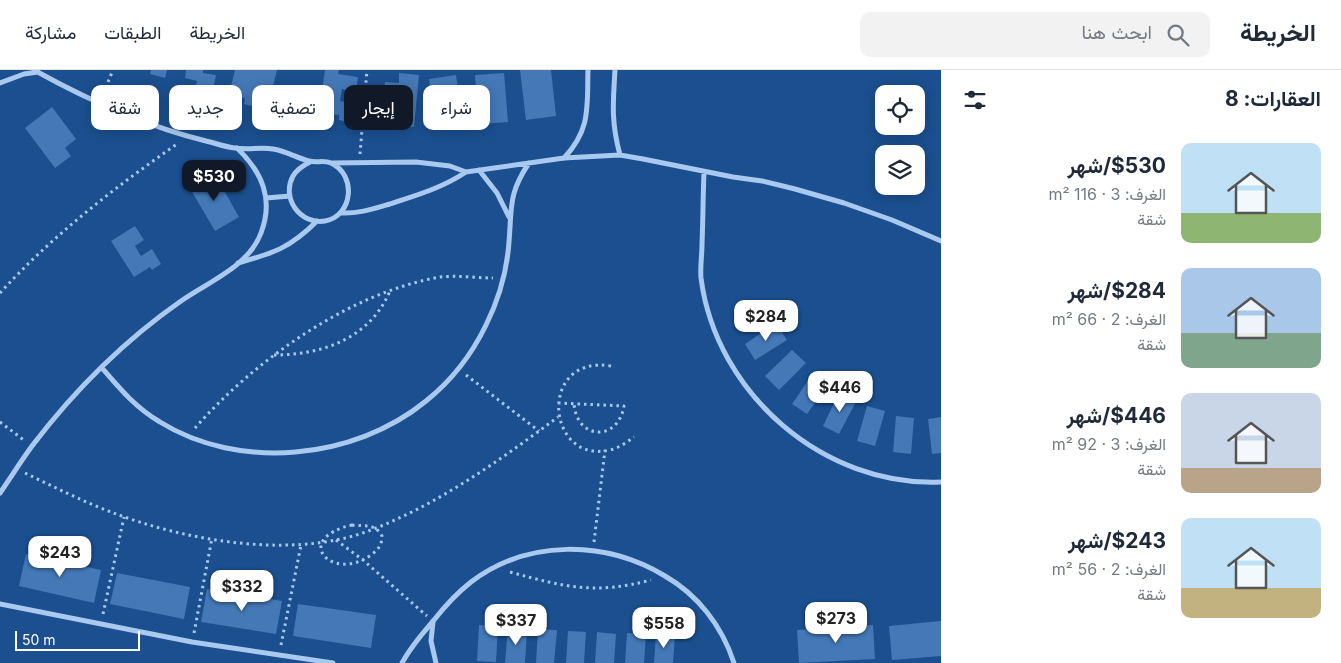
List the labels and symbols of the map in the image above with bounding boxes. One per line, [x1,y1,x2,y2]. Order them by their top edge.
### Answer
pin: $530 [184,160,244,202]
pin: $284 [736,300,796,342]
pin: $446 [810,370,870,413]
pin: $243 [30,536,90,578]
pin: $332 [212,570,272,612]
pin: $273 [806,602,866,644]
pin: $337 [486,604,546,646]
pin: $558 [634,606,694,649]
scale bar [15,628,140,651]

